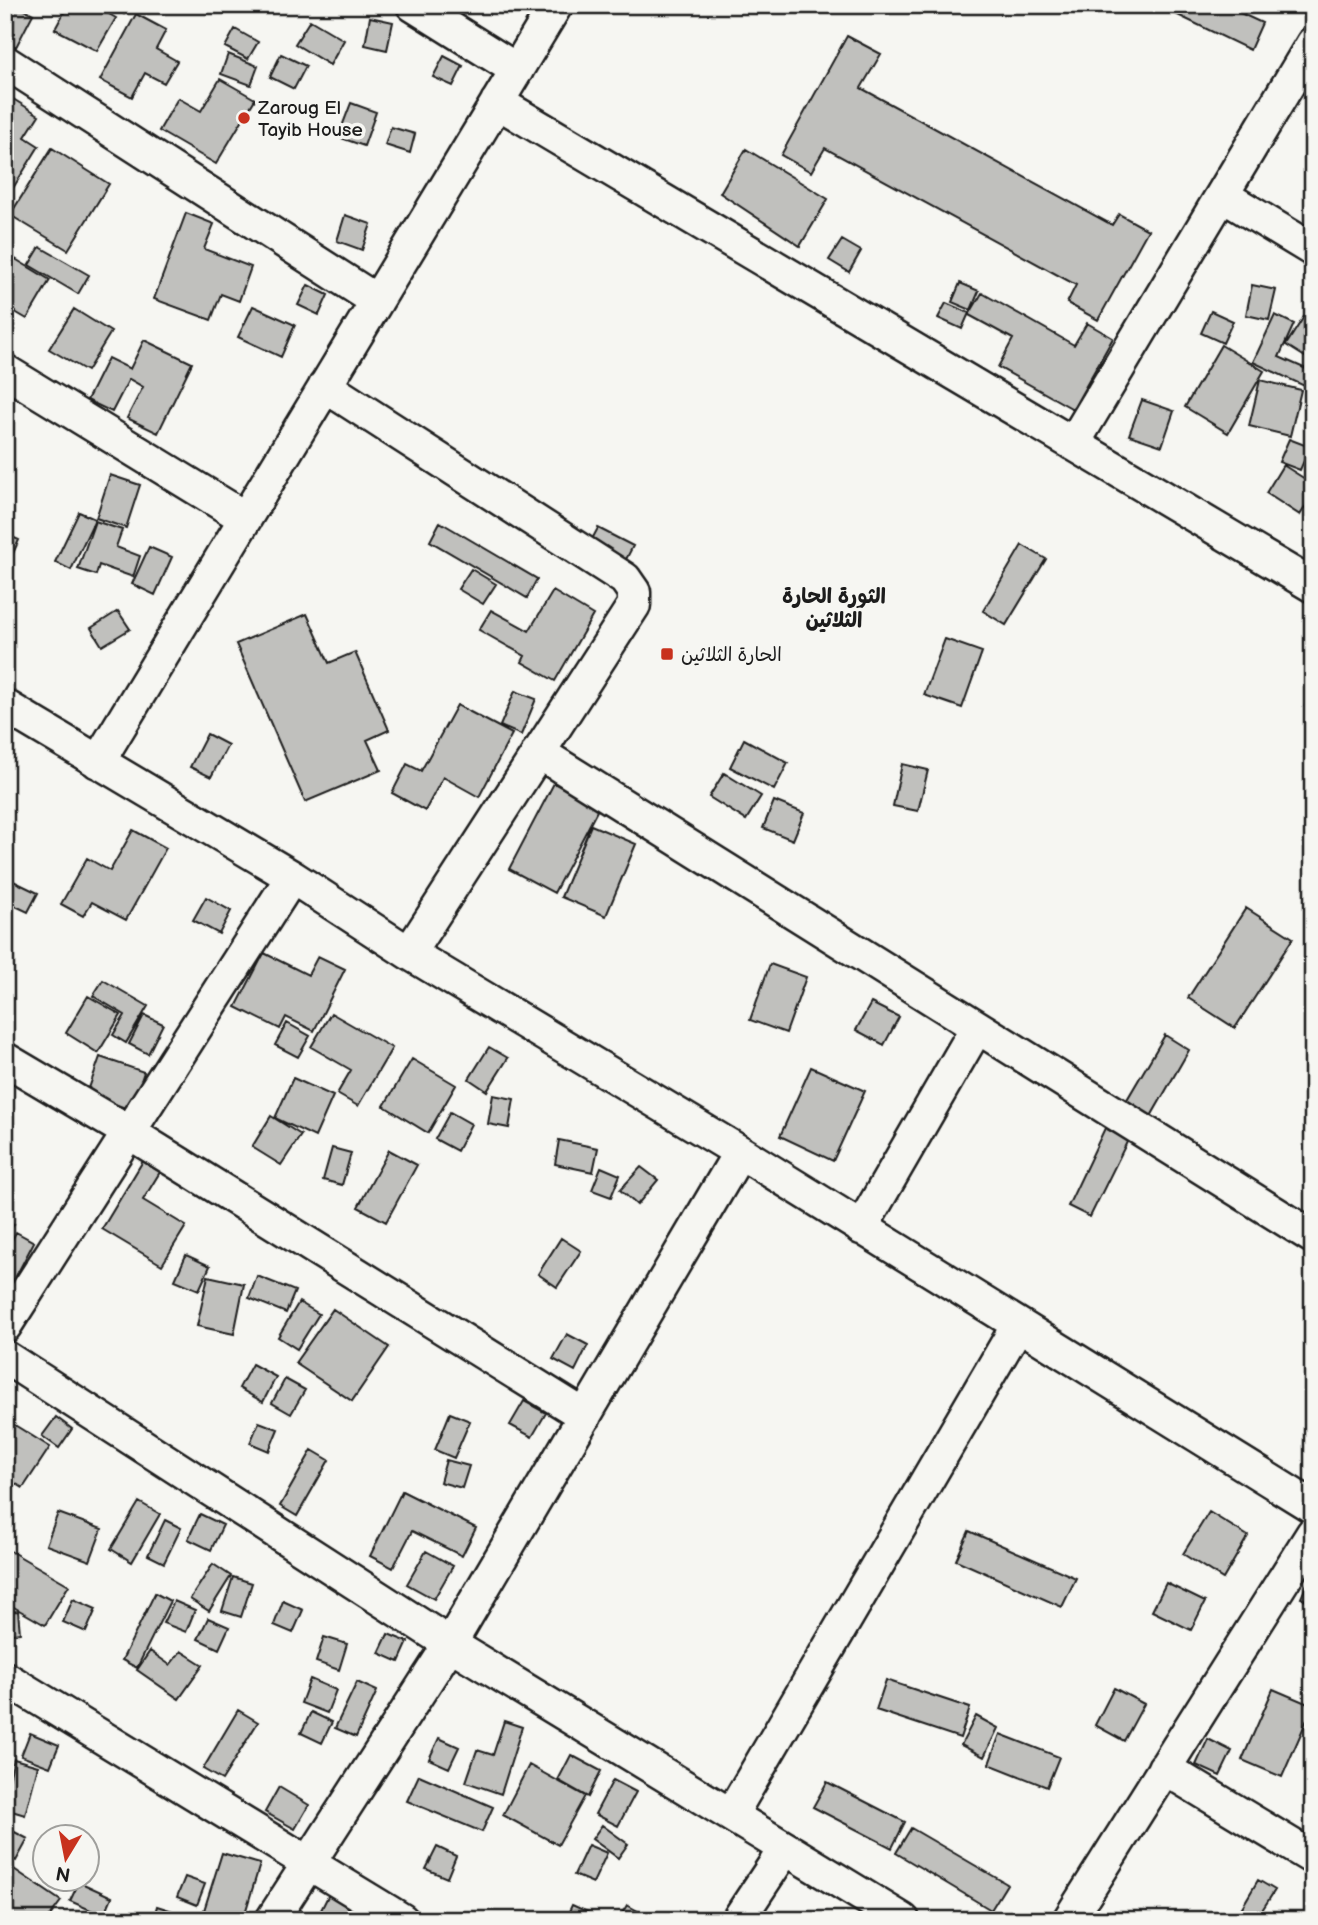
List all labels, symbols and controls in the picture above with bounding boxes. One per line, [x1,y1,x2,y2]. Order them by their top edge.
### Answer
place label: Zaroug El Tayib House [257,97,363,142]
marker: Zaroug El Tayib House [236,110,252,126]
district label: الثورة الحارة الثلاثين [782,584,886,633]
place label: الحارة الثلاثين [681,644,782,667]
marker: الحارة الثلاثين [659,646,675,662]
north arrow [32,1824,102,1894]
text: N [54,1861,72,1886]

